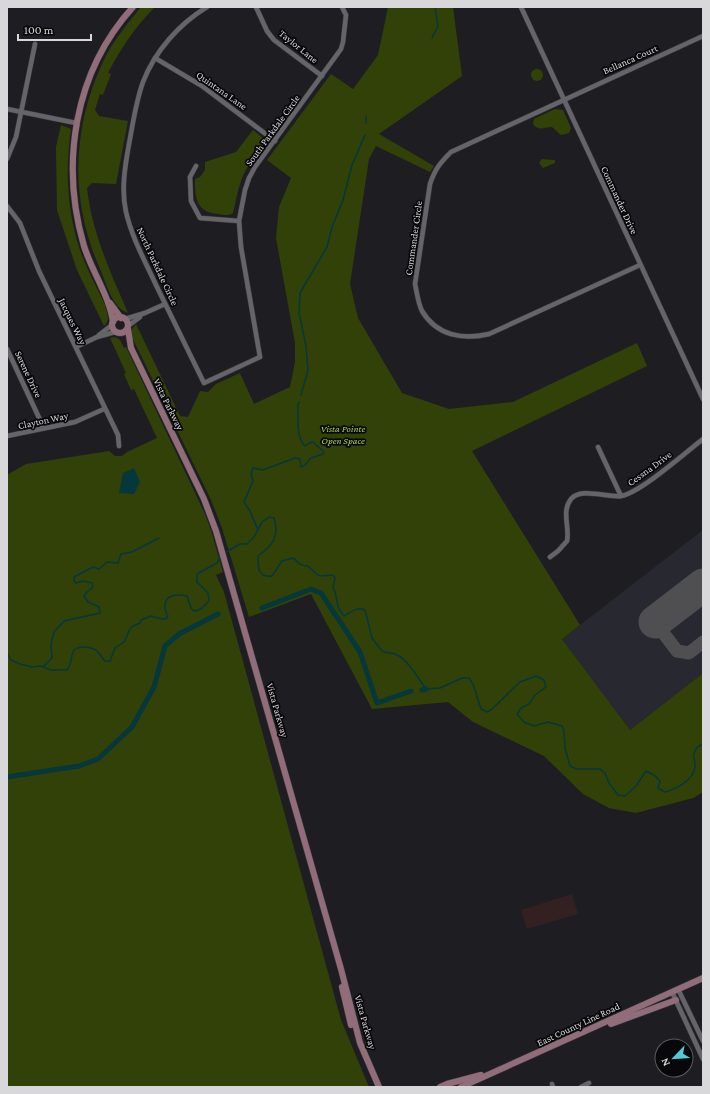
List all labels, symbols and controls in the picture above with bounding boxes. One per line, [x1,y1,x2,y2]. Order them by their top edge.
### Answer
scale bar [18,16,91,42]
text: 100 m [24,23,54,37]
street label: Taylor Lane [277,27,321,66]
street label: Bellanca Court [601,42,660,76]
street label: Quintana Lane [194,69,250,112]
street label: South Parkdale Circle [243,92,302,168]
street label: Commander Drive [599,164,640,236]
street label: Commander Circle [403,200,424,276]
street label: North Parkdale Circle [135,225,181,308]
street label: Jacques Way [56,295,89,347]
street label: Serene Drive [13,349,44,400]
street label: Vista Parkway [151,377,186,432]
street label: Clayton Way [17,410,70,431]
park label: Vista Pointe Open Space [321,423,365,446]
street label: Cessna Drive [625,448,674,488]
street label: Vista Parkway [265,682,291,739]
street label: Vista Parkway [353,994,379,1051]
street label: East County Line Road [535,1000,622,1048]
north arrow [654,1038,694,1078]
text: N [658,1056,672,1068]

